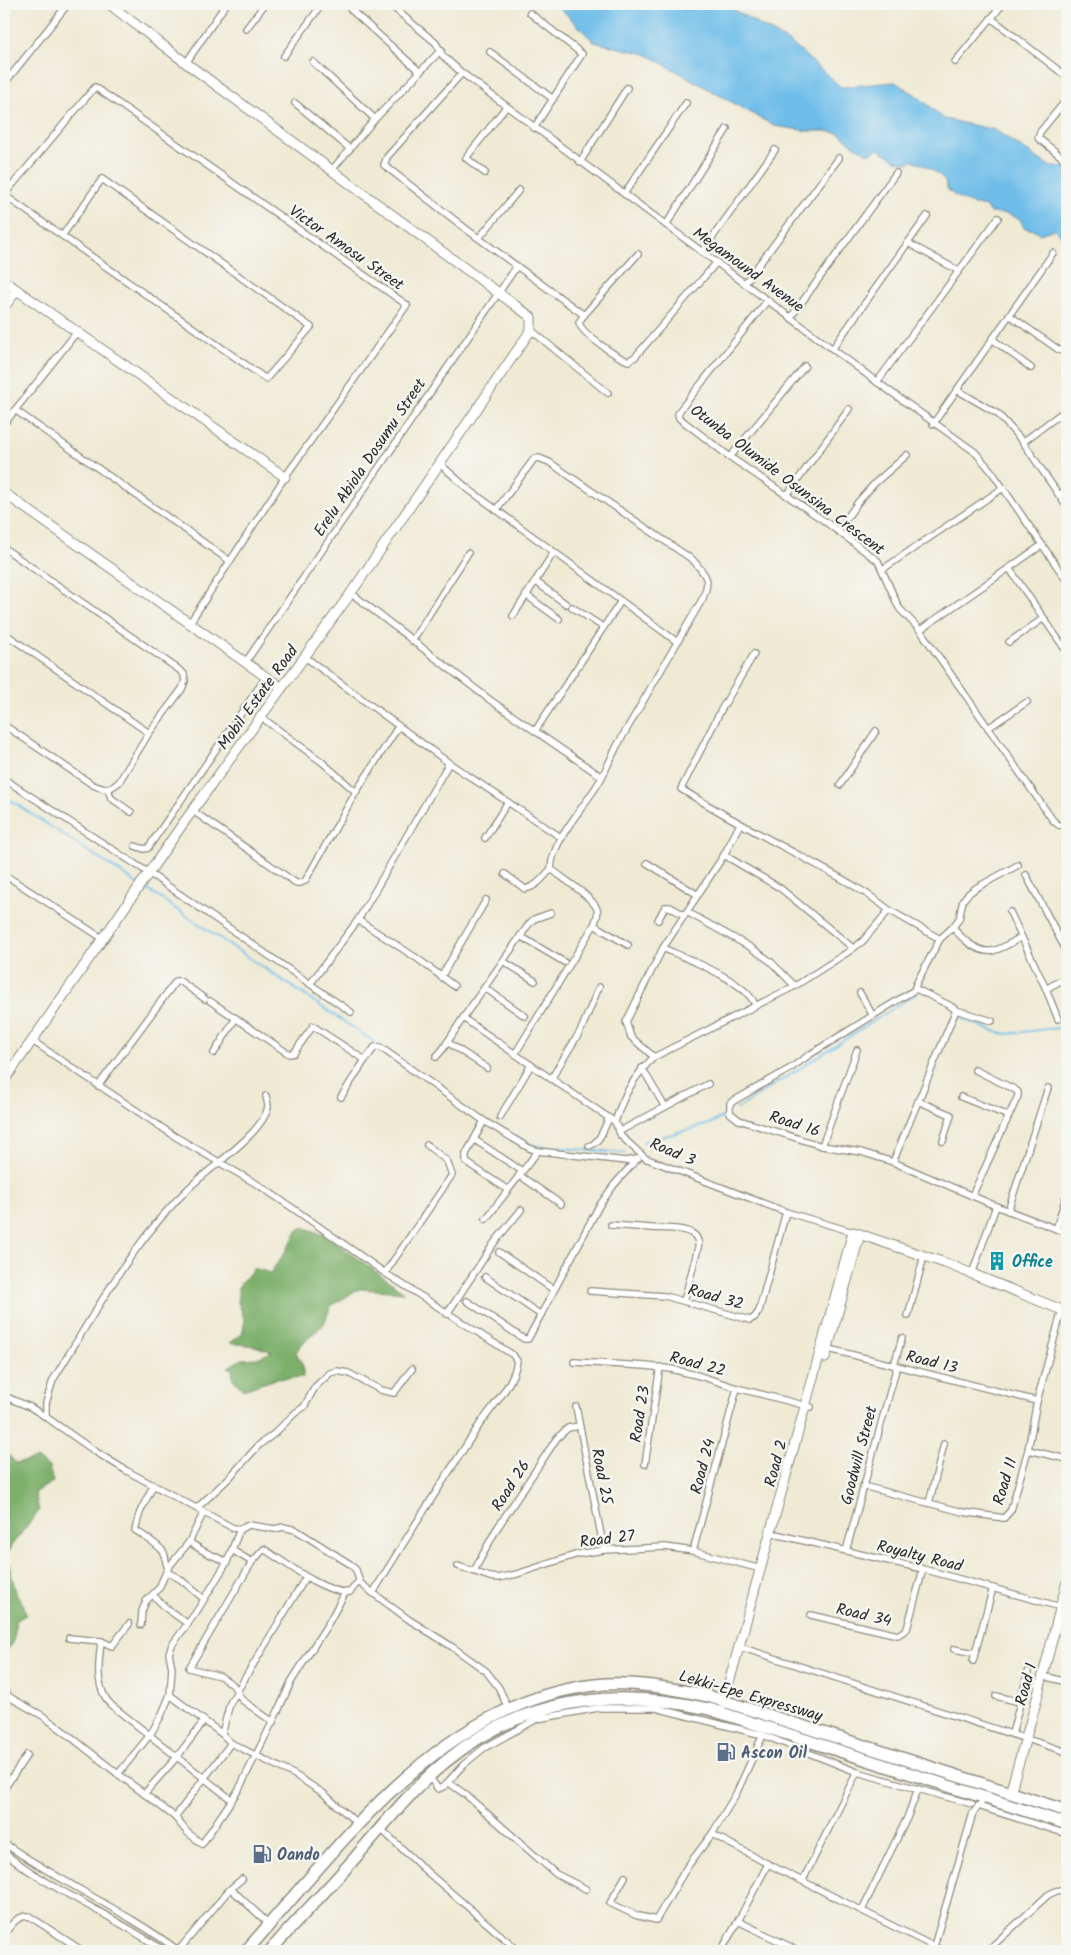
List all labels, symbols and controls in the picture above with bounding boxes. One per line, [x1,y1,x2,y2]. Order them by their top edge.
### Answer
street label: Victor Amosu Street [283,199,410,298]
street label: Megamound Avenue [687,221,809,319]
street label: Erelu Abiola Dosumu Street [308,373,433,542]
street label: Otunba Olumide Osunsina Crescent [685,399,890,562]
street label: Mobil Estate Road [212,639,305,755]
street label: Road 16 [766,1104,823,1144]
street label: Road 3 [646,1132,699,1173]
building icon: Office [986,1250,1008,1272]
place label: Office [1012,1250,1053,1275]
street label: Road 32 [685,1278,746,1317]
street label: Road 13 [903,1344,960,1381]
street label: Road 22 [667,1345,728,1384]
street label: Road 23 [624,1384,657,1444]
street label: Goodwill Street [834,1402,885,1508]
street label: Road 24 [684,1436,723,1497]
street label: Road 2 [758,1437,795,1490]
street label: Road 25 [584,1446,619,1508]
street label: Road 26 [485,1455,537,1516]
street label: Road 11 [986,1455,1024,1508]
street label: Road 27 [578,1524,637,1555]
street label: Royalty Road [874,1534,966,1579]
street label: Road 34 [833,1597,894,1634]
street label: Road 1 [1009,1660,1044,1709]
street label: Lekki-Epe Expressway [676,1664,826,1729]
fuel station icon: Ascon Oil [715,1741,737,1763]
place label: Ascon Oil [741,1741,808,1766]
fuel station icon: Oando [251,1843,273,1865]
place label: Oando [277,1843,320,1868]

